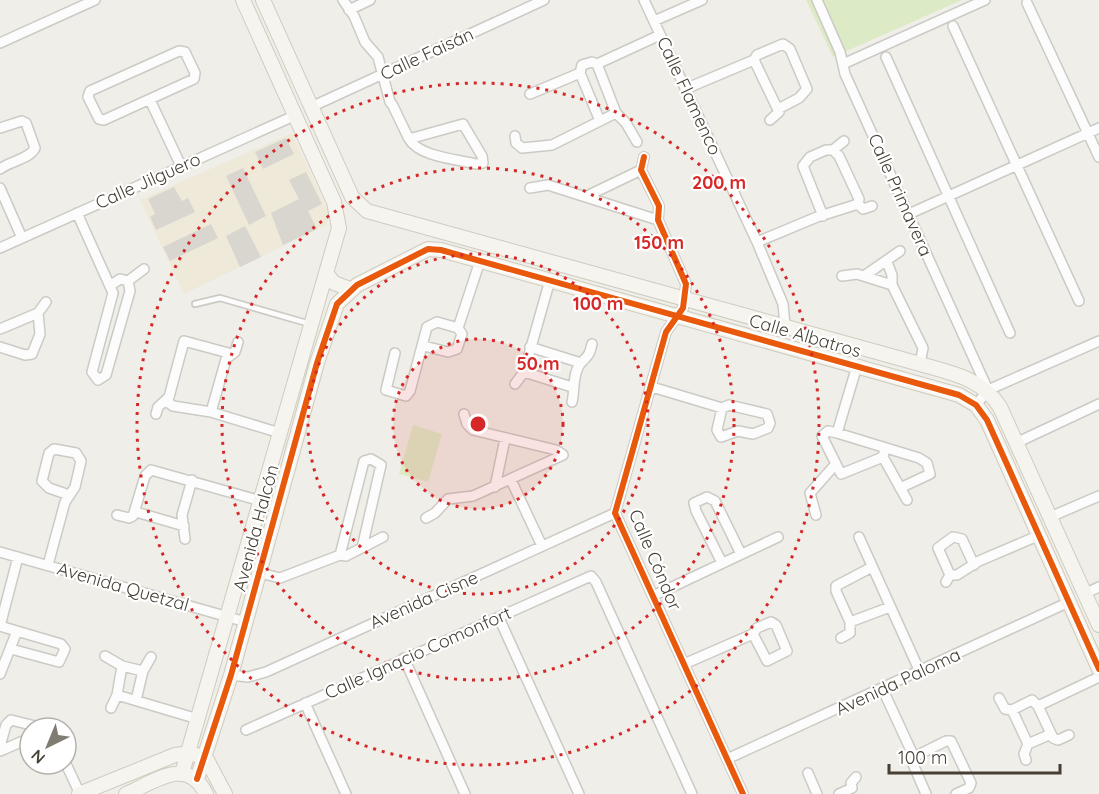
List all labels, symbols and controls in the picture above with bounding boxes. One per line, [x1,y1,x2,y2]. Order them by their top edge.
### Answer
street label: Calle Faisán [376,22,477,85]
street label: Calle Flamenco [652,33,727,159]
street label: Calle Primavera [863,130,938,260]
street label: Calle Jilguero [92,147,204,214]
text: 200 m [692,171,746,194]
text: 150 m [634,231,684,254]
text: 100 m [573,292,623,315]
street label: Calle Albatros [747,309,864,362]
text: 50 m [516,352,560,375]
centre of rings [468,414,488,434]
street label: Avenida Halcón [228,462,283,594]
street label: Calle Cóndor [624,506,687,614]
street label: Avenida Quetzal [55,557,192,616]
street label: Avenida Cisne [366,565,482,634]
street label: Calle Ignacio Comonfort [321,601,515,704]
street label: Avenida Paloma [832,643,964,721]
north arrow [18,716,78,776]
scale bar [889,737,1060,775]
text: N [27,746,49,768]
text: 100 m [898,746,947,769]

